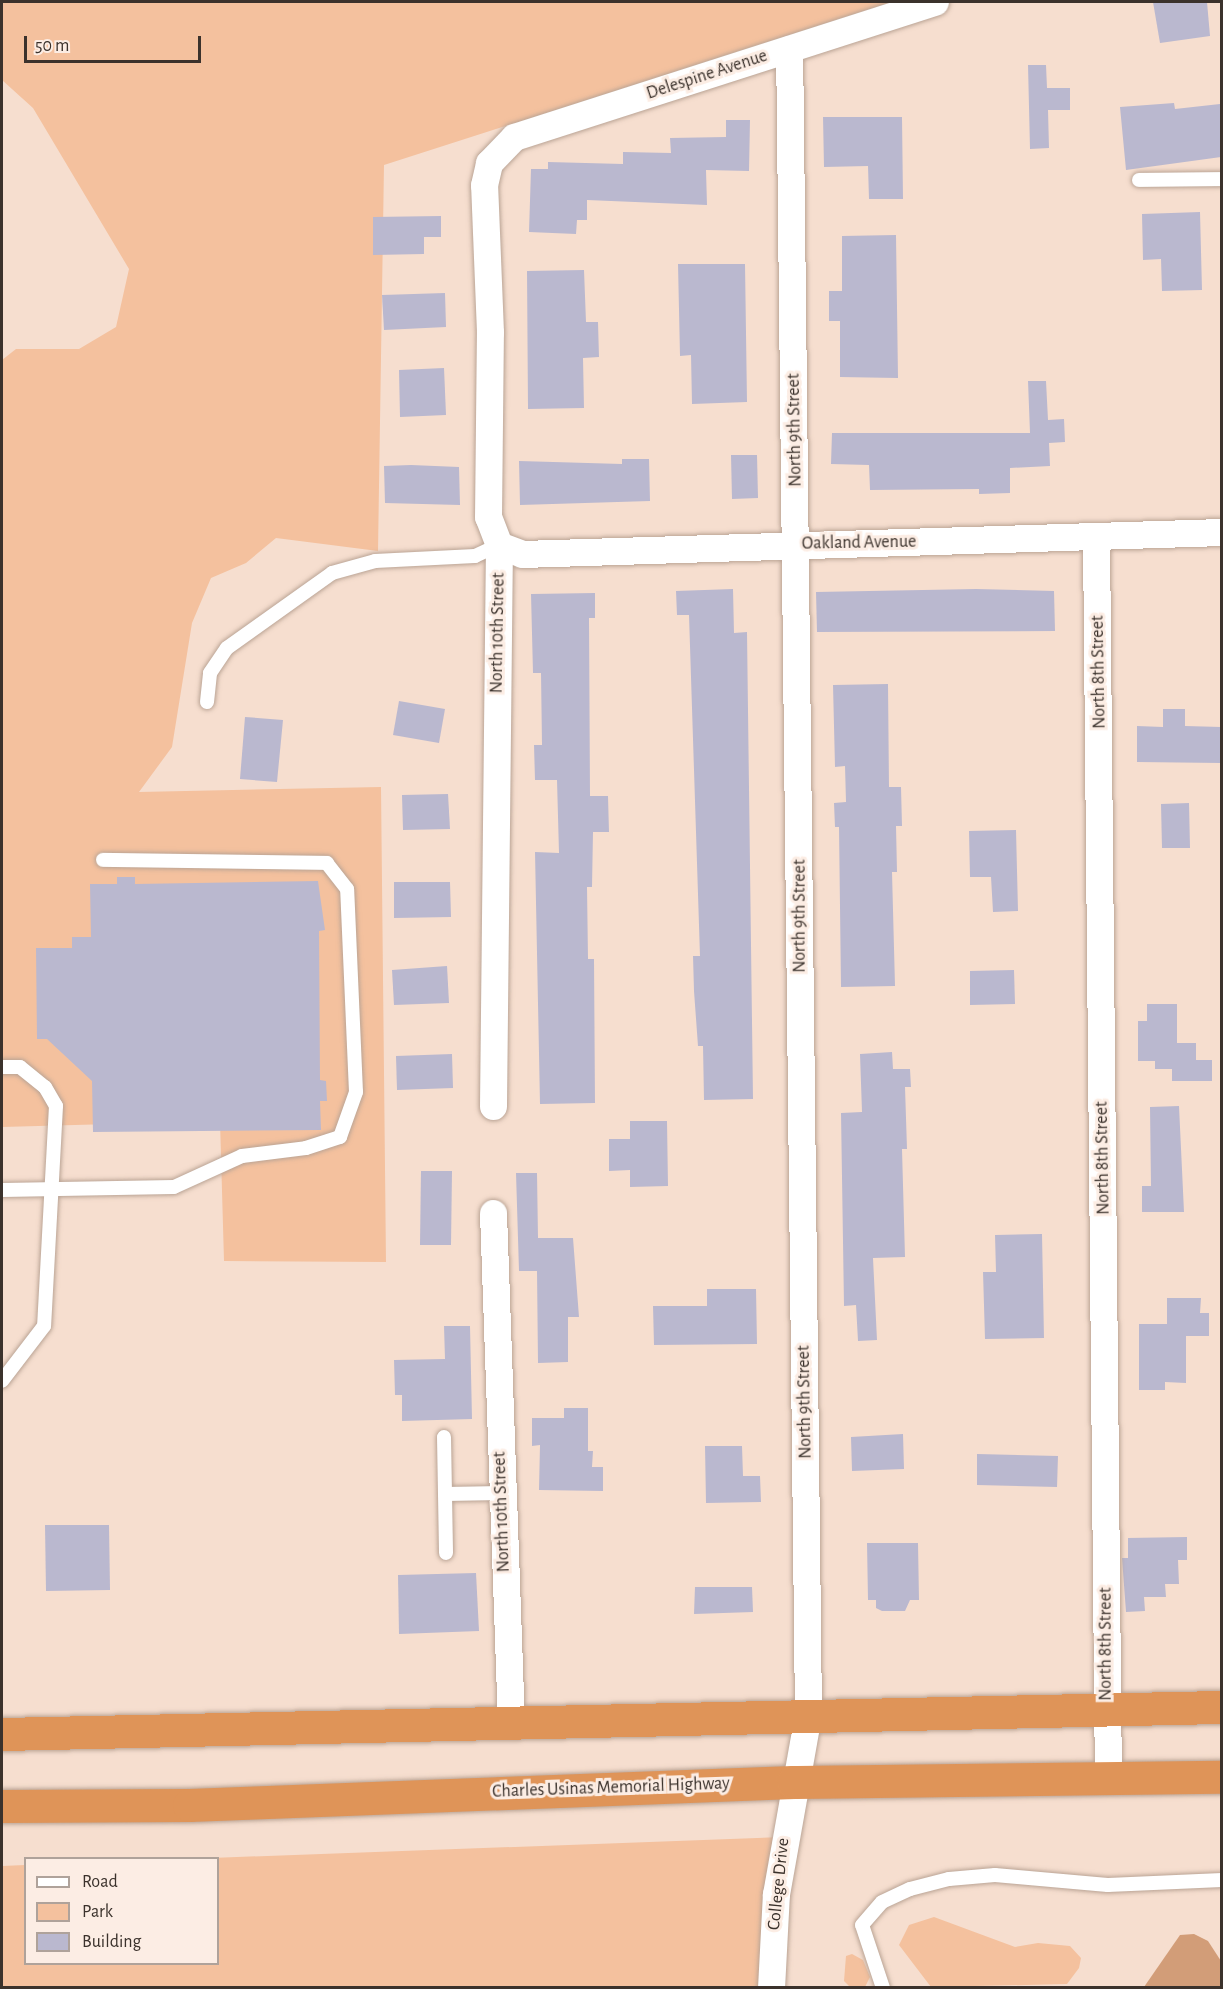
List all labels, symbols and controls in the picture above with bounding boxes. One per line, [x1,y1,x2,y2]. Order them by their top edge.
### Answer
scale bar [27,24,204,62]
text: 50 m [35,37,69,55]
street label: Delespine Avenue [644,45,770,105]
street label: North 9th Street [783,373,807,487]
street label: Oakland Avenue [802,531,916,555]
street label: North 10th Street [486,573,510,693]
street label: North 8th Street [1087,615,1111,729]
street label: North 9th Street [789,859,811,973]
street label: North 8th Street [1091,1101,1115,1215]
street label: North 9th Street [793,1345,817,1459]
street label: North 10th Street [489,1451,515,1573]
street label: North 8th Street [1095,1587,1117,1701]
street label: Charles Usinas Memorial Highway [492,1773,730,1803]
street label: College Drive [763,1837,795,1931]
legend [24,1857,219,1965]
text: Road [82,1873,118,1891]
text: Park [82,1903,113,1921]
text: Building [82,1933,141,1951]

